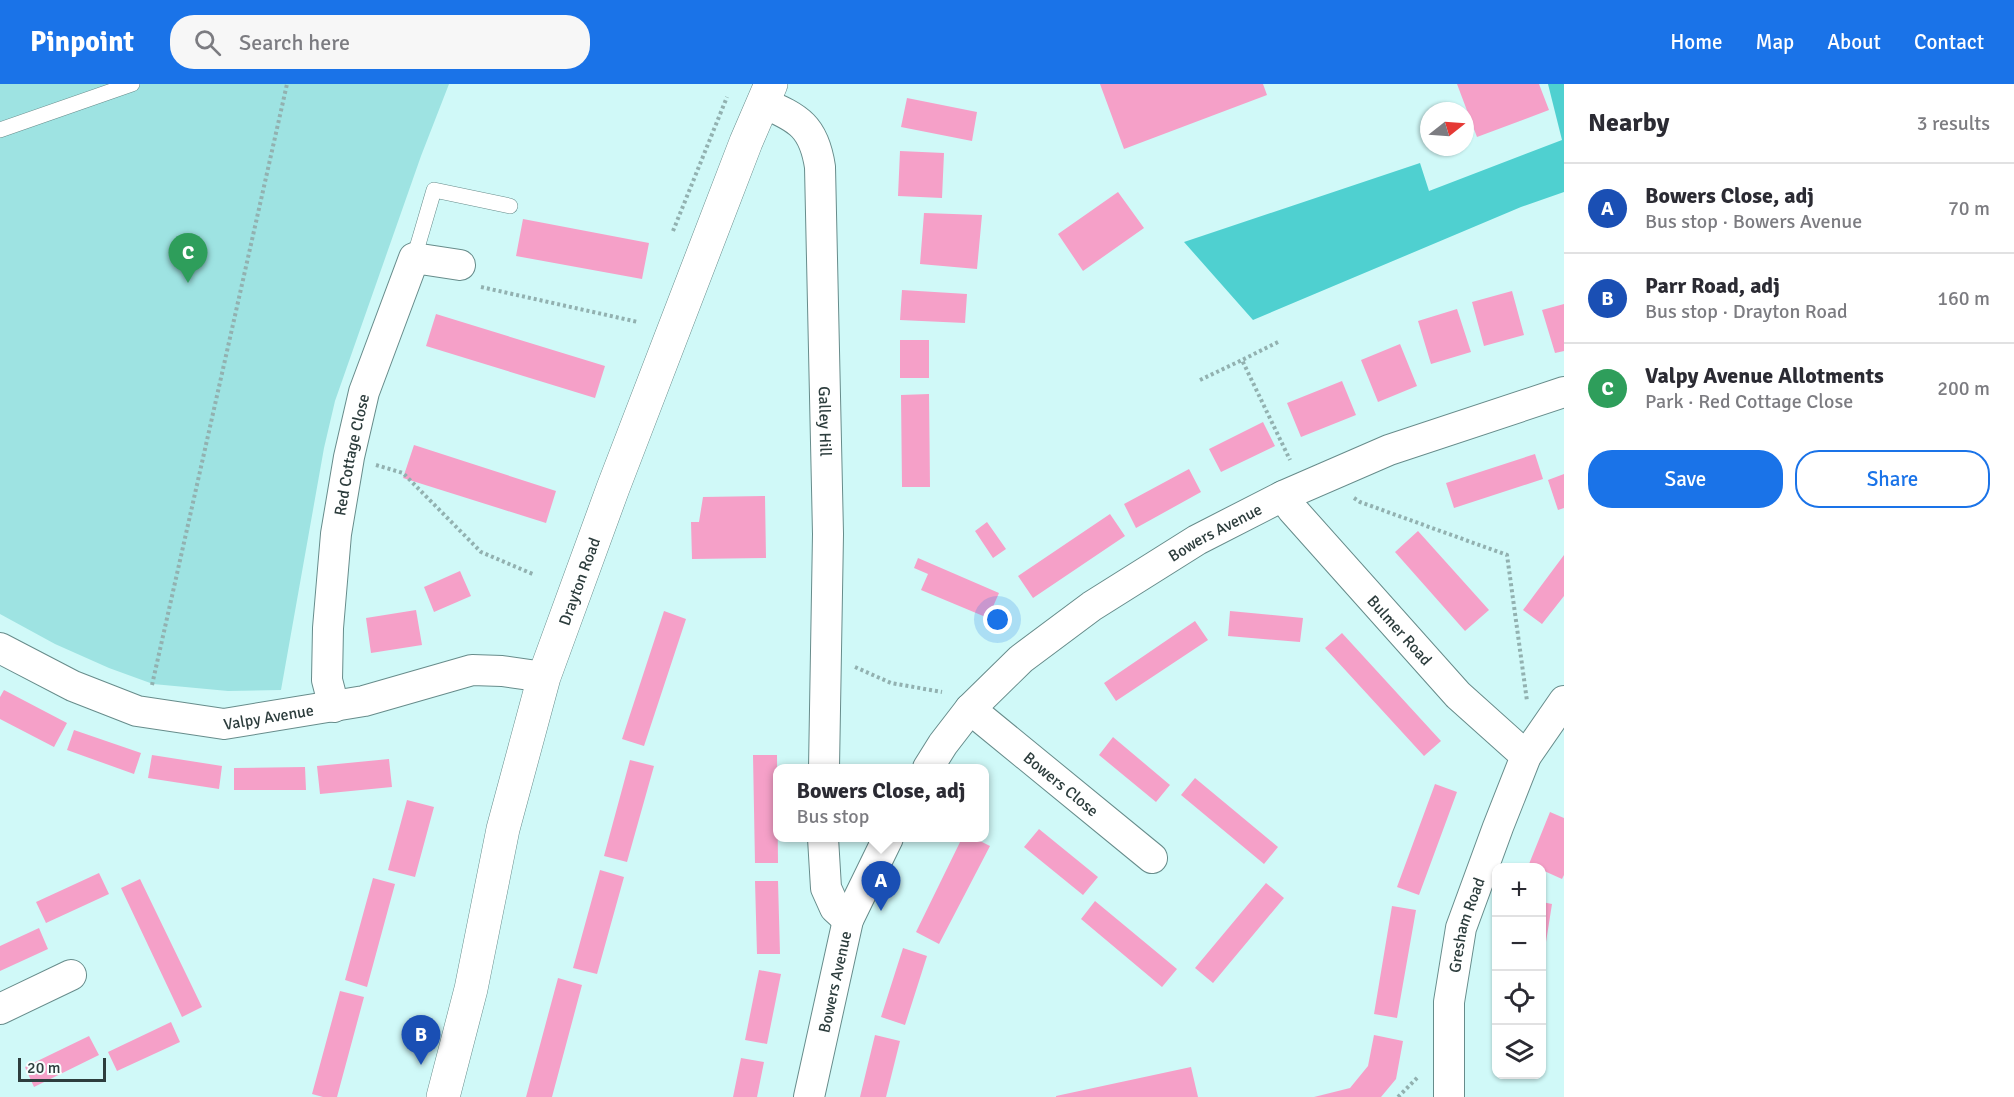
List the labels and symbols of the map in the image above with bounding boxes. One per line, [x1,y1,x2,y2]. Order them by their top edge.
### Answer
north arrow [1420,102,1474,156]
pin: C [168,234,207,283]
street label: Galley Hill [814,386,835,457]
street label: Red Cottage Close [330,392,374,517]
street label: Bowers Avenue [1165,499,1266,567]
street label: Drayton Road [555,535,605,628]
street label: Bulmer Road [1363,591,1436,670]
your location [983,605,1012,634]
street label: Valpy Avenue [222,700,315,735]
street label: Bowers Close [1019,748,1102,821]
pin: A [862,862,900,911]
street label: Gresham Road [1445,875,1490,974]
street label: Bowers Avenue [814,929,856,1035]
pin: B [402,1016,440,1065]
scale bar [18,1055,106,1082]

